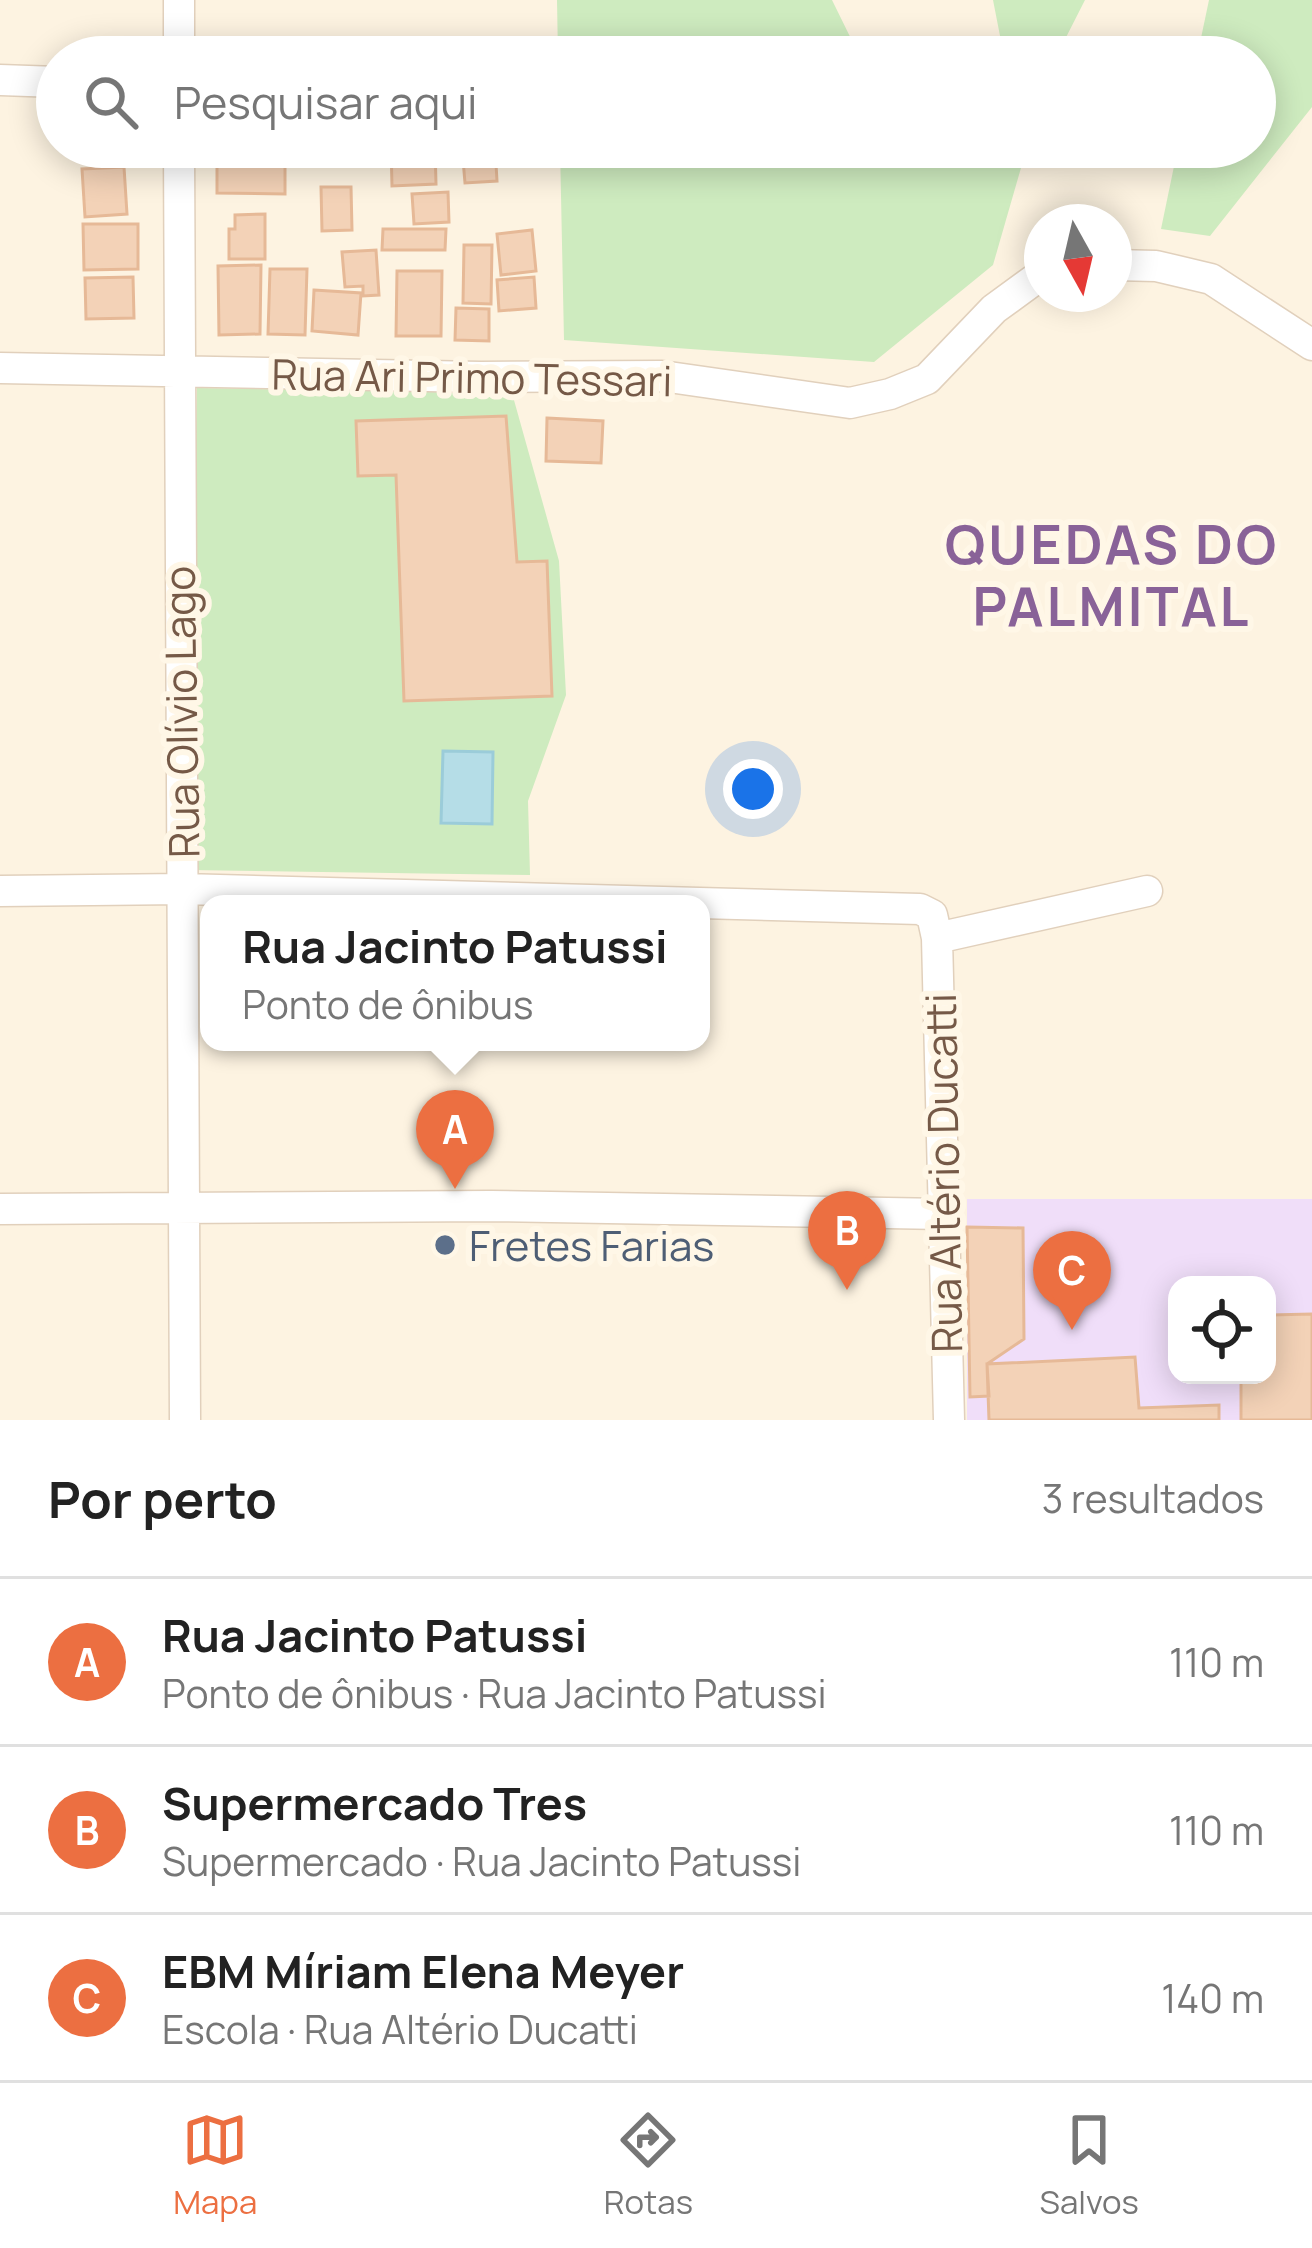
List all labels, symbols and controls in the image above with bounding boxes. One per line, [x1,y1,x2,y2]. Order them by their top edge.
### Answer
search box [36,36,1276,168]
icon: search [78,69,144,135]
text: Pesquisar aqui [174,71,478,133]
north arrow [1024,204,1132,312]
street label: Rua Ari Primo Tessari [271,345,673,409]
district label: QUEDAS DO PALMITAL [945,506,1279,642]
street label: Rua Olívio Lago [149,566,213,858]
your location [723,759,783,819]
popup [200,895,710,1051]
text: Rua Jacinto Patussi [242,915,668,977]
text: Ponto de ônibus [242,977,534,1031]
street label: Rua Altério Ducatti [911,993,975,1353]
pin: A [416,1090,494,1189]
pin: B [808,1191,886,1290]
place label: Fretes Farias [469,1216,714,1274]
pin: C [1033,1231,1111,1330]
marker: Fretes Farias [432,1232,458,1258]
map controls [1168,1276,1276,1384]
button: locate [1168,1276,1276,1384]
text: Por perto [48,1464,277,1533]
text: 3 resultados [1042,1471,1264,1525]
text: Rua Jacinto Patussi [162,1604,587,1666]
text: A [74,1635,100,1689]
text: 110 m [1169,1635,1264,1689]
text: Ponto de ônibus · Rua Jacinto Patussi [162,1666,827,1720]
text: Supermercado Tres [162,1772,587,1834]
text: B [75,1803,99,1857]
text: 110 m [1169,1803,1264,1857]
text: Supermercado · Rua Jacinto Patussi [162,1834,801,1888]
text: EBM Míriam Elena Meyer [162,1940,684,2002]
text: C [73,1971,101,2025]
text: 140 m [1161,1971,1264,2025]
text: Escola · Rua Altério Ducatti [162,2002,638,2056]
tab: Mapa [173,2107,257,2224]
tab: Rotas [604,2107,693,2224]
tab: Salvos [1040,2107,1139,2224]

